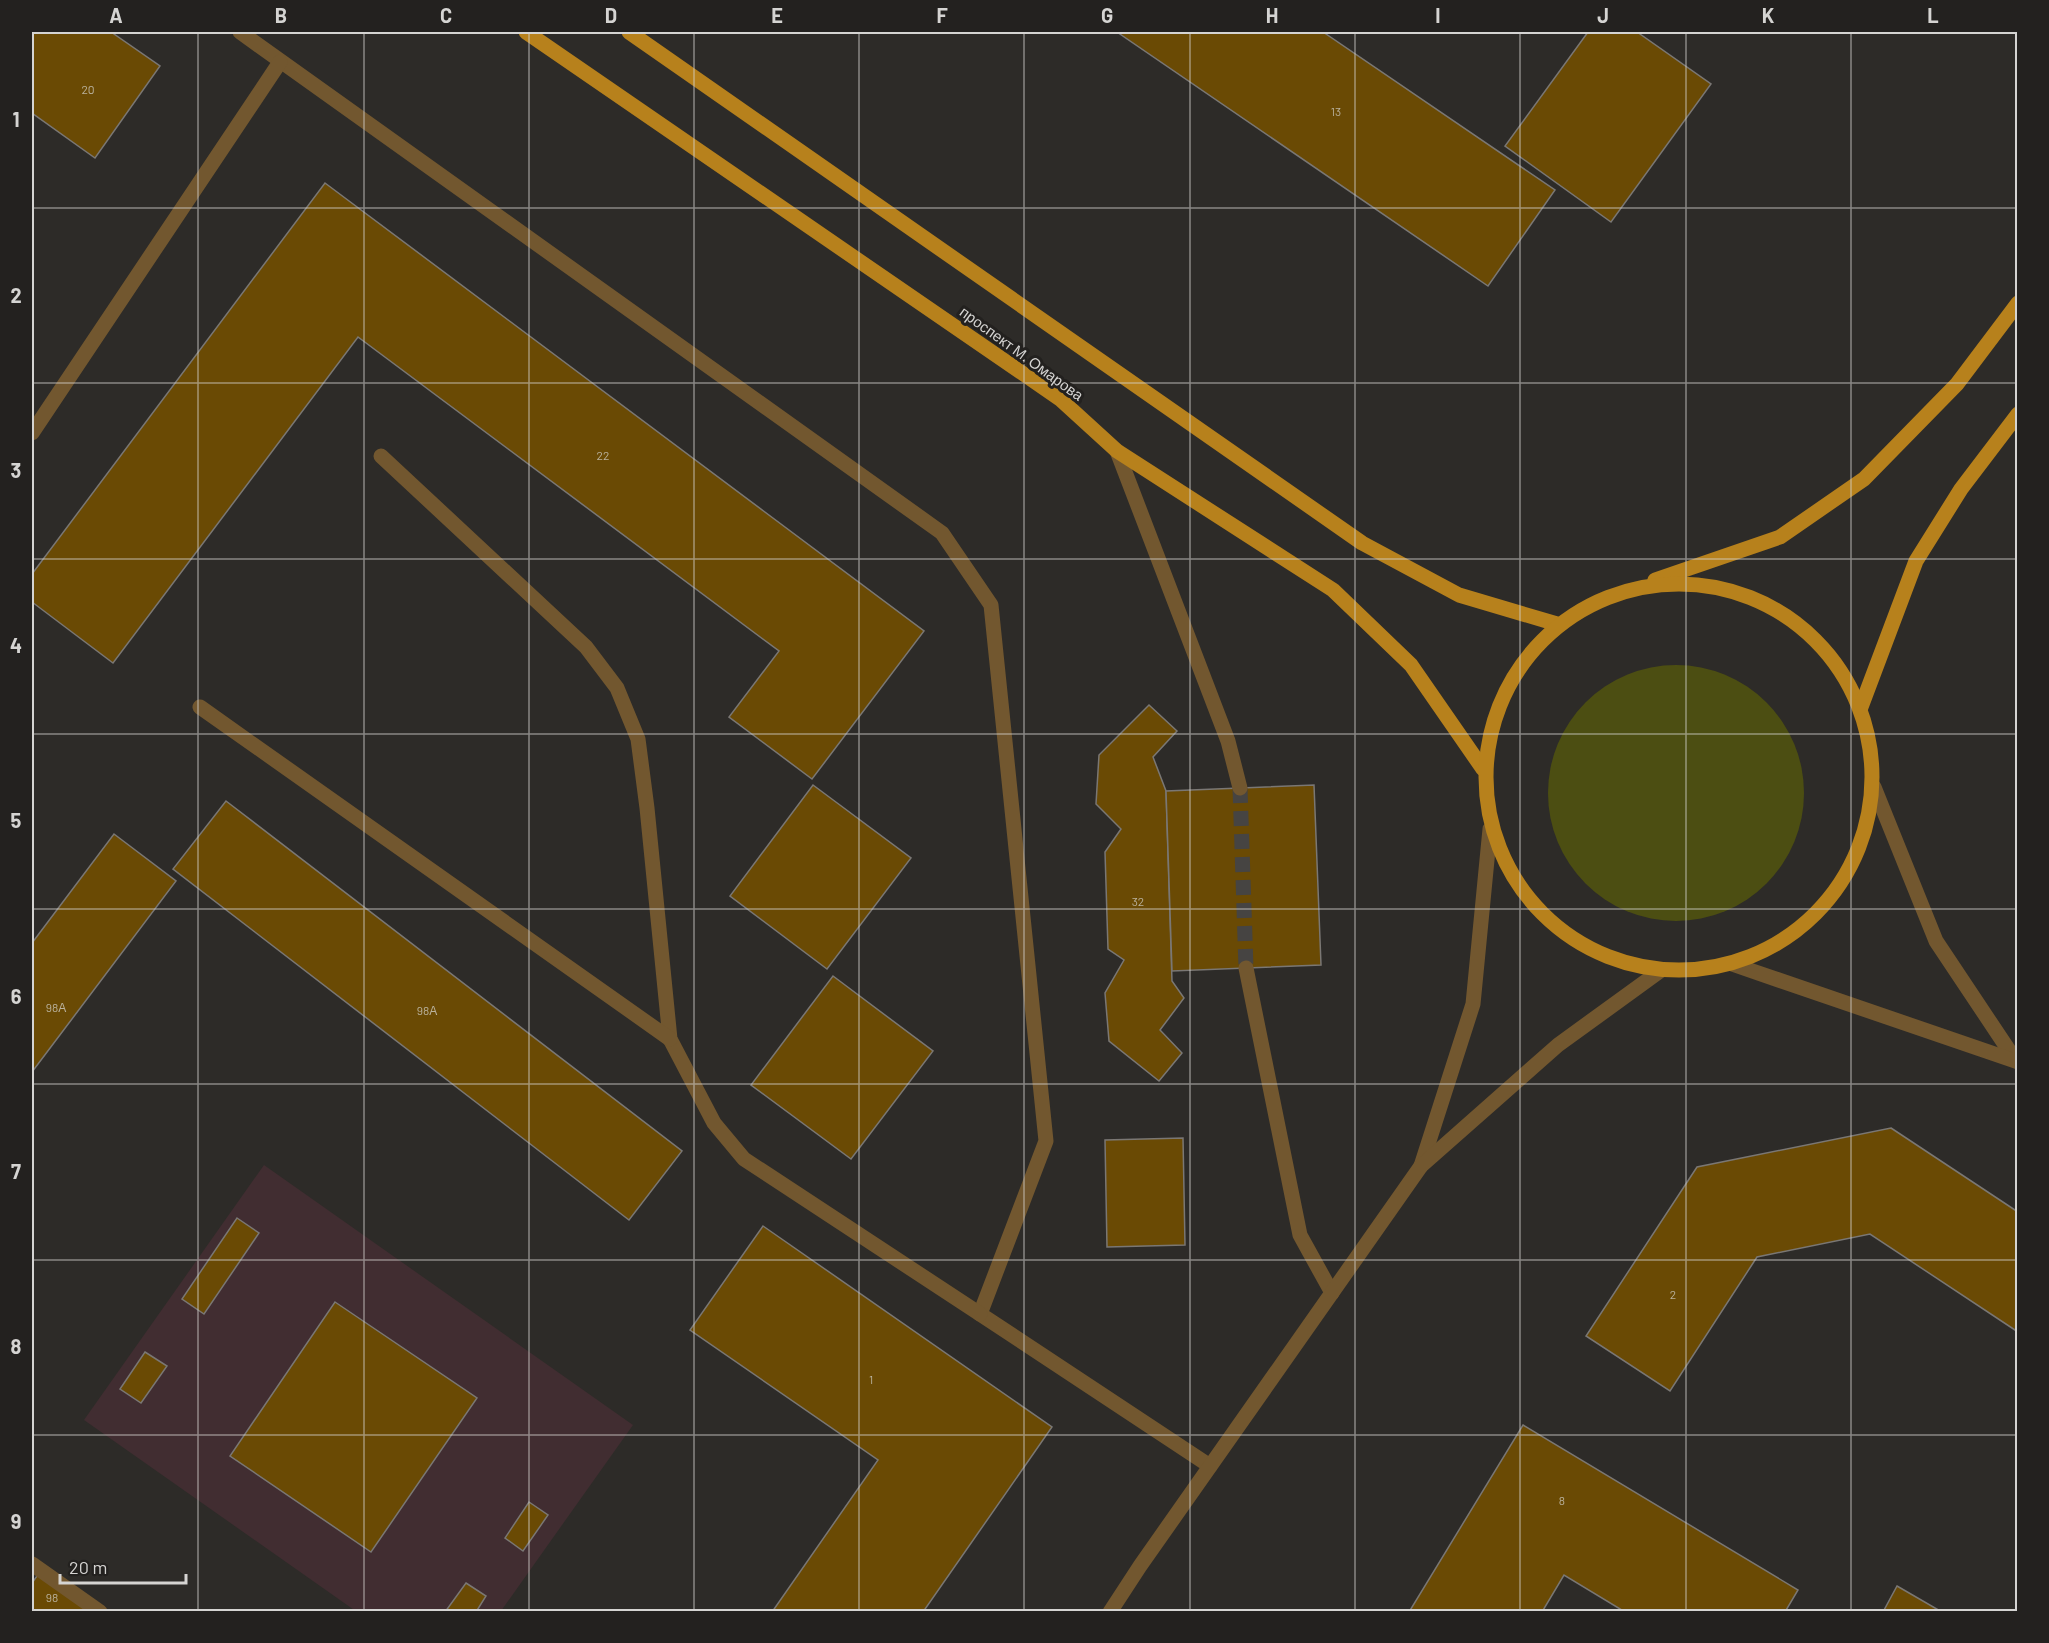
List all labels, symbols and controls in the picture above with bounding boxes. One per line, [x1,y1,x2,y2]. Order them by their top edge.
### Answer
text: A [109,3,123,27]
text: B [275,3,287,27]
text: C [440,3,452,27]
text: D [605,3,617,27]
text: E [771,3,783,27]
text: F [936,3,948,27]
text: G [1101,3,1113,27]
text: H [1266,3,1278,27]
text: I [1435,3,1441,27]
text: J [1597,3,1609,27]
text: K [1762,3,1775,27]
text: L [1927,3,1939,27]
house number: 20 [81,82,95,96]
house number: 13 [1331,104,1341,118]
text: 1 [12,107,20,131]
text: 2 [10,283,22,307]
street label: проспект М. Омарова [957,302,1088,404]
house number: 22 [597,448,609,462]
text: 3 [11,458,21,482]
text: 4 [10,633,22,657]
text: 5 [11,808,22,832]
house number: 32 [1132,894,1144,908]
text: 6 [11,984,22,1008]
house number: 98А [46,1000,66,1014]
house number: 98А [417,1003,437,1017]
text: 7 [11,1159,21,1183]
house number: 2 [1670,1287,1676,1301]
text: 8 [11,1334,22,1358]
house number: 1 [869,1372,873,1386]
house number: 8 [1559,1493,1565,1507]
text: 9 [11,1509,21,1533]
scale bar [60,1547,186,1585]
text: 20 m [69,1556,107,1578]
house number: 98 [46,1590,58,1604]

